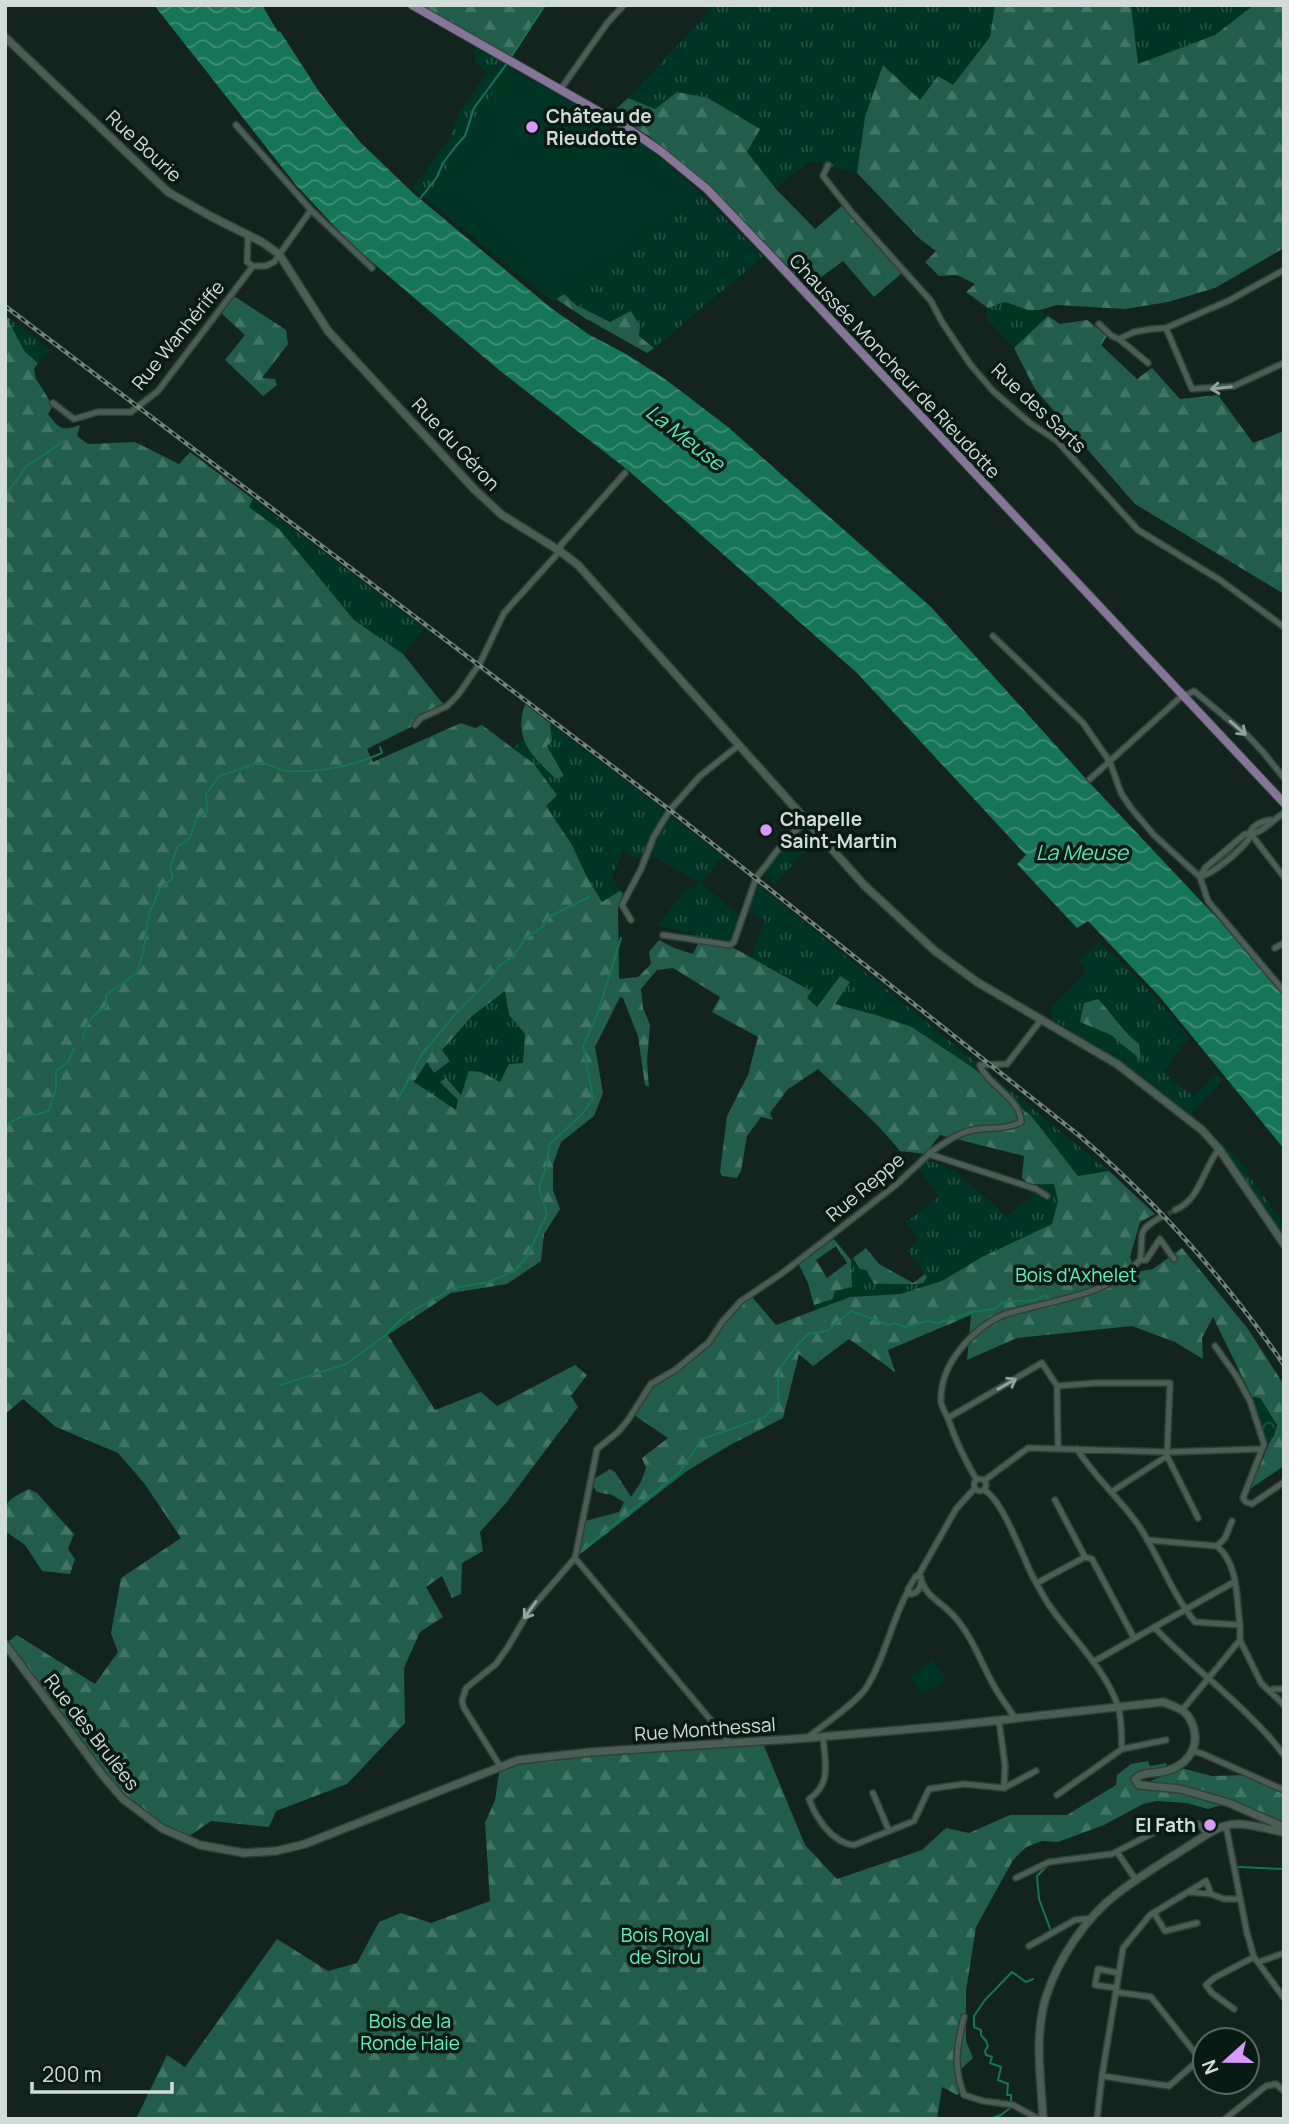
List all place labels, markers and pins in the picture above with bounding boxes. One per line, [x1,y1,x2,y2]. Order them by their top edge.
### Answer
place label: Château de Rieudotte [546,103,652,151]
marker: Château de Rieudotte [524,119,540,135]
place label: Chapelle Saint-Martin [780,806,897,854]
marker: Chapelle Saint-Martin [758,822,774,838]
place label: El Fath [1135,1812,1196,1838]
marker: El Fath [1202,1817,1218,1833]

